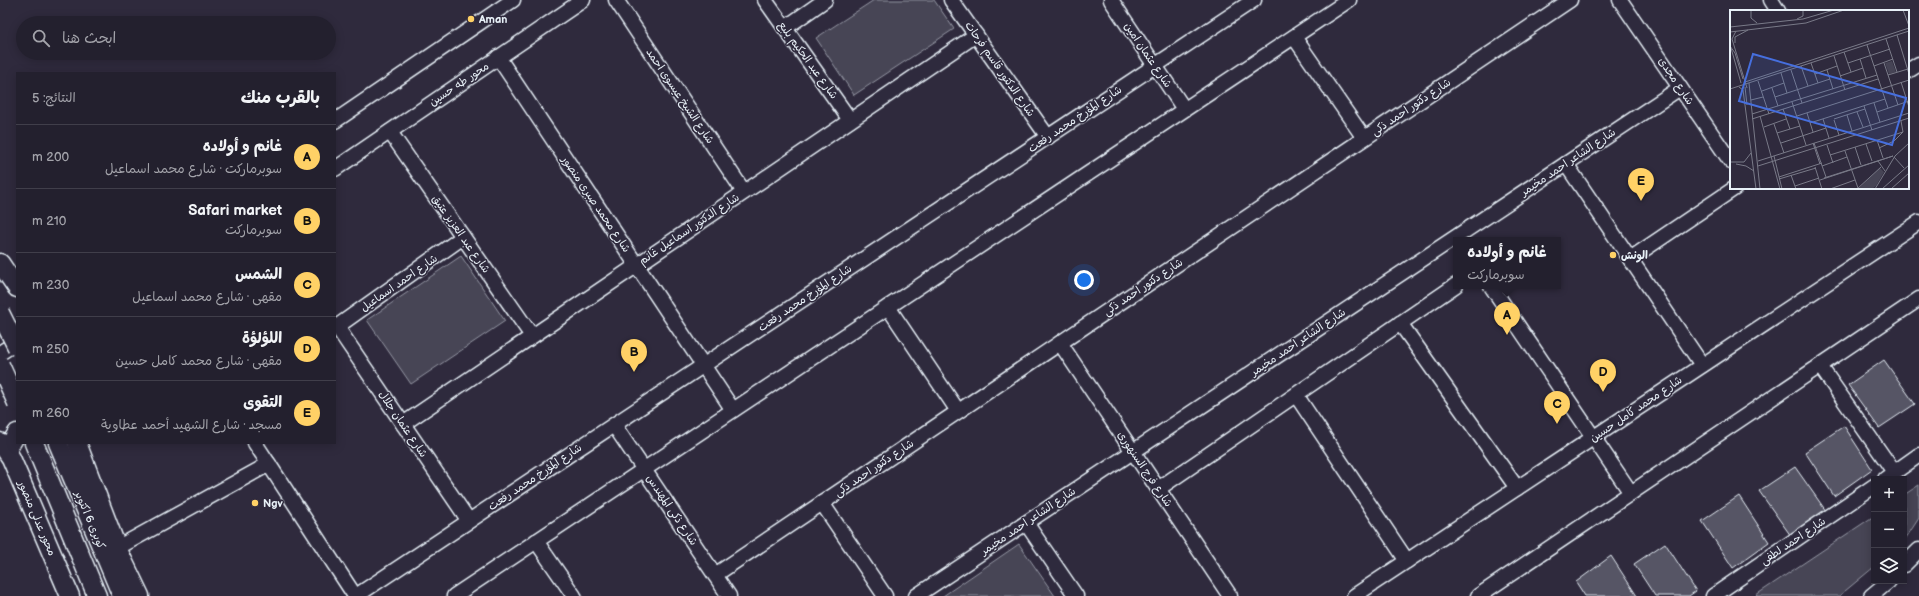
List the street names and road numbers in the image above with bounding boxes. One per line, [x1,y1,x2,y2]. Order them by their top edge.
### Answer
street label: شارع عبد الحكيم بلبع [774,19,841,103]
street label: شارع الدكتور قاسم فرحات [961,19,1038,120]
street label: شارع عثمان امين [1120,20,1175,91]
street label: شارع الشيخ عيسوى احمد [642,46,717,147]
street label: شارع مجدى [1654,55,1697,108]
street label: محور طه حسين [427,59,492,110]
street label: شارع دكتور احمد ذكى [1369,76,1454,140]
street label: شارع المؤرخ محمد رفعت [1026,83,1125,157]
street label: شارع الشاعر احمد مخيمر [1517,125,1619,201]
street label: شارع محمد صبرى منصور [557,152,633,256]
street label: شارع الدكتور اسماعيل غانم [636,191,743,269]
street label: شارع عبد العزيز عتيق [428,192,493,277]
street label: شارع احمد اسماعيل [358,252,441,316]
street label: شارع دكتور احمد ذكى [1101,256,1186,320]
street label: شارع المؤرخ محمد رفعت [756,262,855,336]
street label: شارع الشاعر احمد مخيمر [1247,305,1349,381]
street label: شارع محمد كامل حسين [1587,373,1686,446]
street label: شارع عثمان جلال [374,388,430,461]
street label: شارع فرج السنهورى [1113,429,1175,510]
street label: شارع دكتور احمد ذكى [832,437,917,501]
street label: شارع المؤرخ محمد رفعت [486,441,585,515]
street label: شارع ذكى المهندس [642,472,700,549]
street label: محور عدلى منصور [14,478,59,558]
street label: شارع الشاعر احمد مخيمر [977,484,1079,560]
street label: كوبرى 6 اكتوبر [71,488,108,552]
street label: شارع احمد لطفى [1758,514,1829,569]

